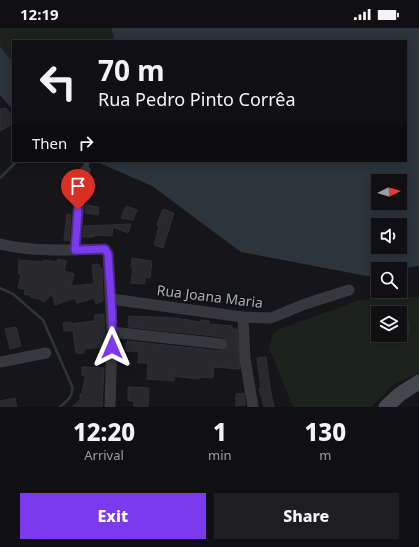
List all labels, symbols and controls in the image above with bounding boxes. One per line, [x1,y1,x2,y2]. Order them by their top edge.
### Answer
text: 12:19 [20,4,59,24]
text: 70 m [98,51,165,89]
icon: left [32,56,84,108]
text: Rua Pedro Pinto Corrêa [98,87,296,111]
icon: right [75,132,97,154]
text: Then [32,133,67,153]
pin [61,169,95,210]
north arrow [371,174,407,210]
map controls [371,174,407,342]
icon: arrive [67,175,89,197]
button: sound [371,218,407,254]
button: search [371,262,407,298]
street label: Rua Joana Maria [156,280,264,312]
button: layers [371,306,407,342]
position arrow [91,326,133,368]
text: 12:20 [73,415,135,448]
text: 1 [213,415,227,448]
text: 130 [305,415,346,448]
text: Arrival [84,446,124,464]
text: min [208,446,232,464]
text: m [319,446,331,464]
button: Exit [20,493,206,539]
button: Share [214,493,399,539]

